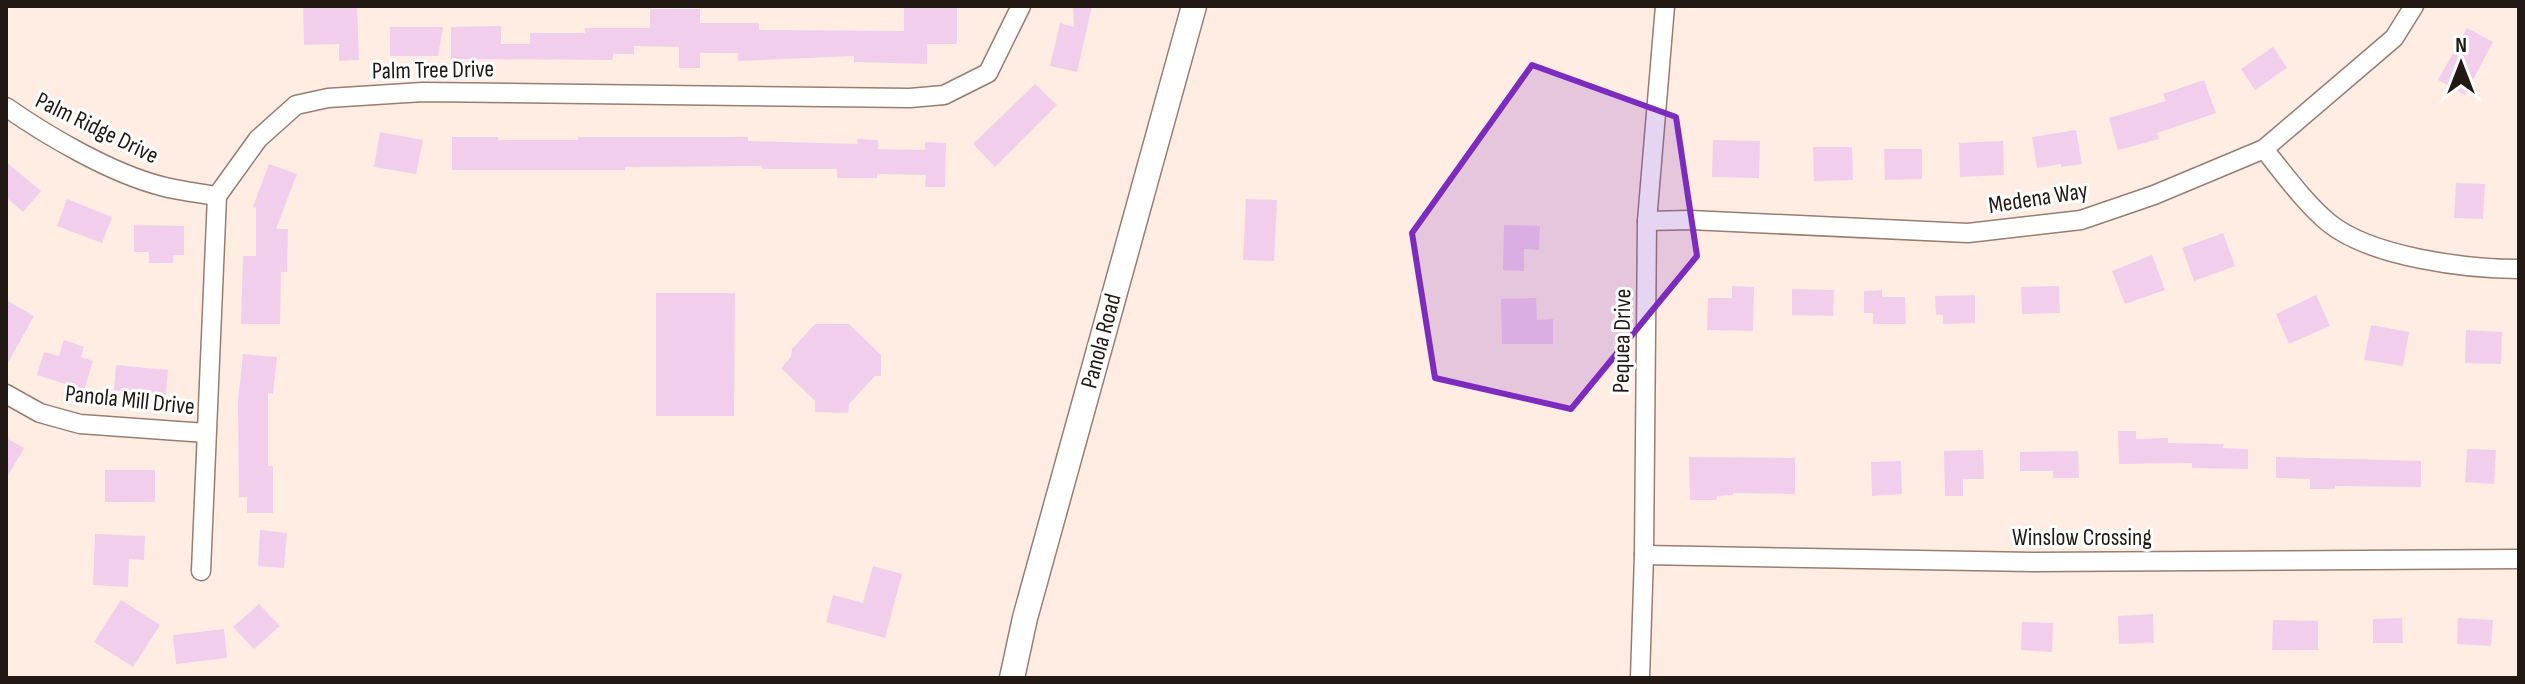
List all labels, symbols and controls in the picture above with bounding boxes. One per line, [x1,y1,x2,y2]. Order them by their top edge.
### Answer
north arrow [2421,24,2501,104]
text: N [2455,32,2467,59]
street label: Palm Tree Drive [372,54,494,86]
street label: Palm Ridge Drive [31,86,163,170]
street label: Medena Way [1986,176,2090,220]
street label: Pequea Drive [1607,289,1637,393]
street label: Panola Road [1074,290,1128,392]
street label: Panola Mill Drive [64,379,196,421]
street label: Winslow Crossing [2012,523,2152,552]

